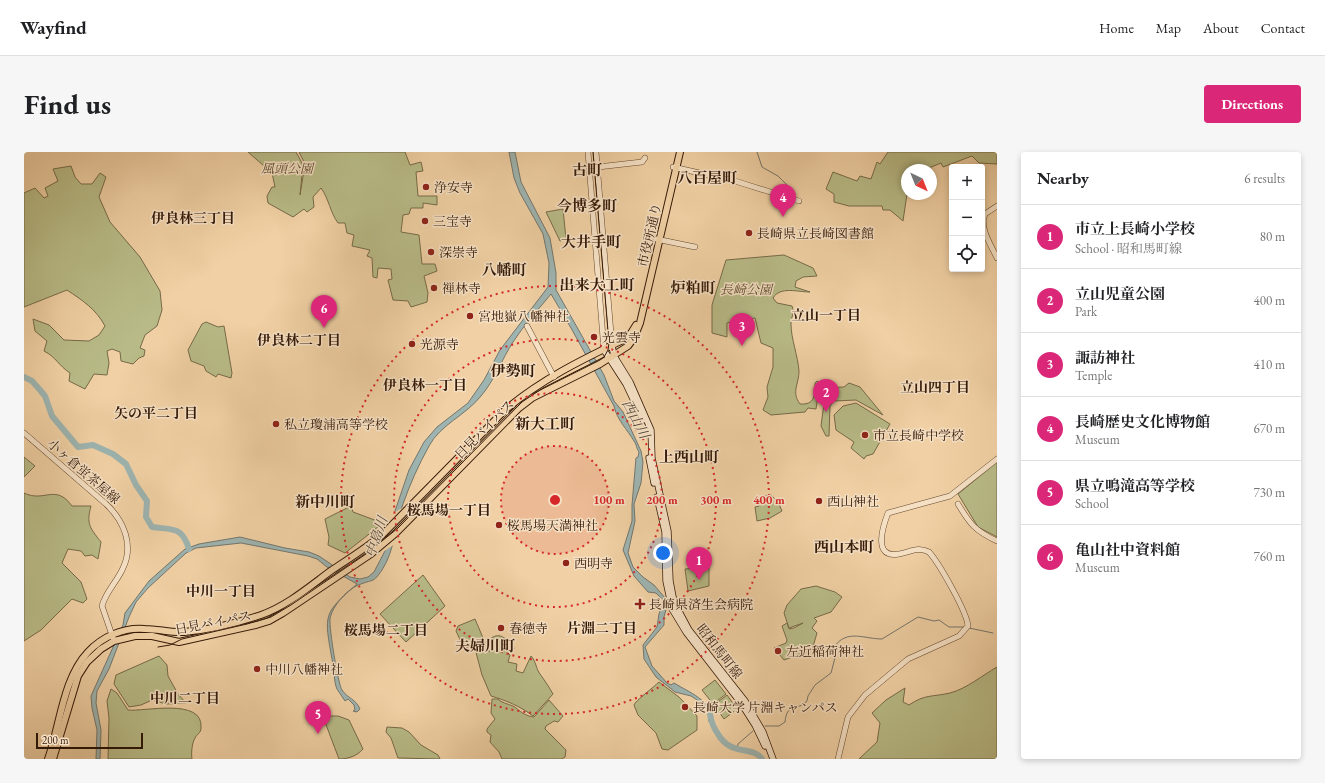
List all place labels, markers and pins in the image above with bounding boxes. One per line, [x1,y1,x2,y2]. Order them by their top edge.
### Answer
place label: 浄安寺 [434,179,473,196]
marker: 浄安寺 [421,182,431,192]
pin: 4 [770,184,796,217]
place label: 三宝寺 [433,213,472,230]
marker: 三宝寺 [420,216,430,226]
place label: 長崎県立長崎図書館 [757,225,874,242]
marker: 長崎県立長崎図書館 [744,228,754,238]
place label: 深崇寺 [439,244,478,261]
marker: 深崇寺 [426,247,436,257]
place label: 禅林寺 [442,280,481,297]
marker: 禅林寺 [429,283,439,293]
pin: 6 [311,295,337,328]
place label: 宮地嶽八幡神社 [478,308,569,325]
marker: 宮地嶽八幡神社 [465,311,475,321]
pin: 3 [729,313,755,346]
place label: 光雲寺 [602,329,641,346]
marker: 光雲寺 [589,332,599,342]
place label: 光源寺 [420,336,459,353]
marker: 光源寺 [407,339,417,349]
pin: 2 [813,379,839,412]
place label: 私立瓊浦高等学校 [284,416,388,433]
marker: 私立瓊浦高等学校 [271,419,281,429]
place label: 市立長崎中学校 [873,427,964,444]
marker: 市立長崎中学校 [860,430,870,440]
centre of rings [548,493,562,507]
place label: 西山神社 [827,493,879,510]
marker: 西山神社 [814,496,824,506]
place label: 桜馬場天満神社 [507,517,598,534]
marker: 桜馬場天満神社 [494,520,504,530]
pin: 1 [686,547,712,580]
place label: 西明寺 [574,555,613,572]
marker: 西明寺 [561,558,571,568]
place label: 長崎県済生会病院 [649,596,753,613]
marker: 長崎県済生会病院 [634,598,646,610]
place label: 春徳寺 [509,620,548,637]
marker: 春徳寺 [496,623,506,633]
place label: 左近稲荷神社 [786,643,864,660]
marker: 左近稲荷神社 [773,646,783,656]
place label: 中川八幡神社 [265,661,343,678]
marker: 中川八幡神社 [252,664,262,674]
place label: 長崎大学 片淵キャンパス [693,699,838,716]
pin: 5 [305,701,331,734]
marker: 長崎大学 片淵キャンパス [680,702,690,712]

